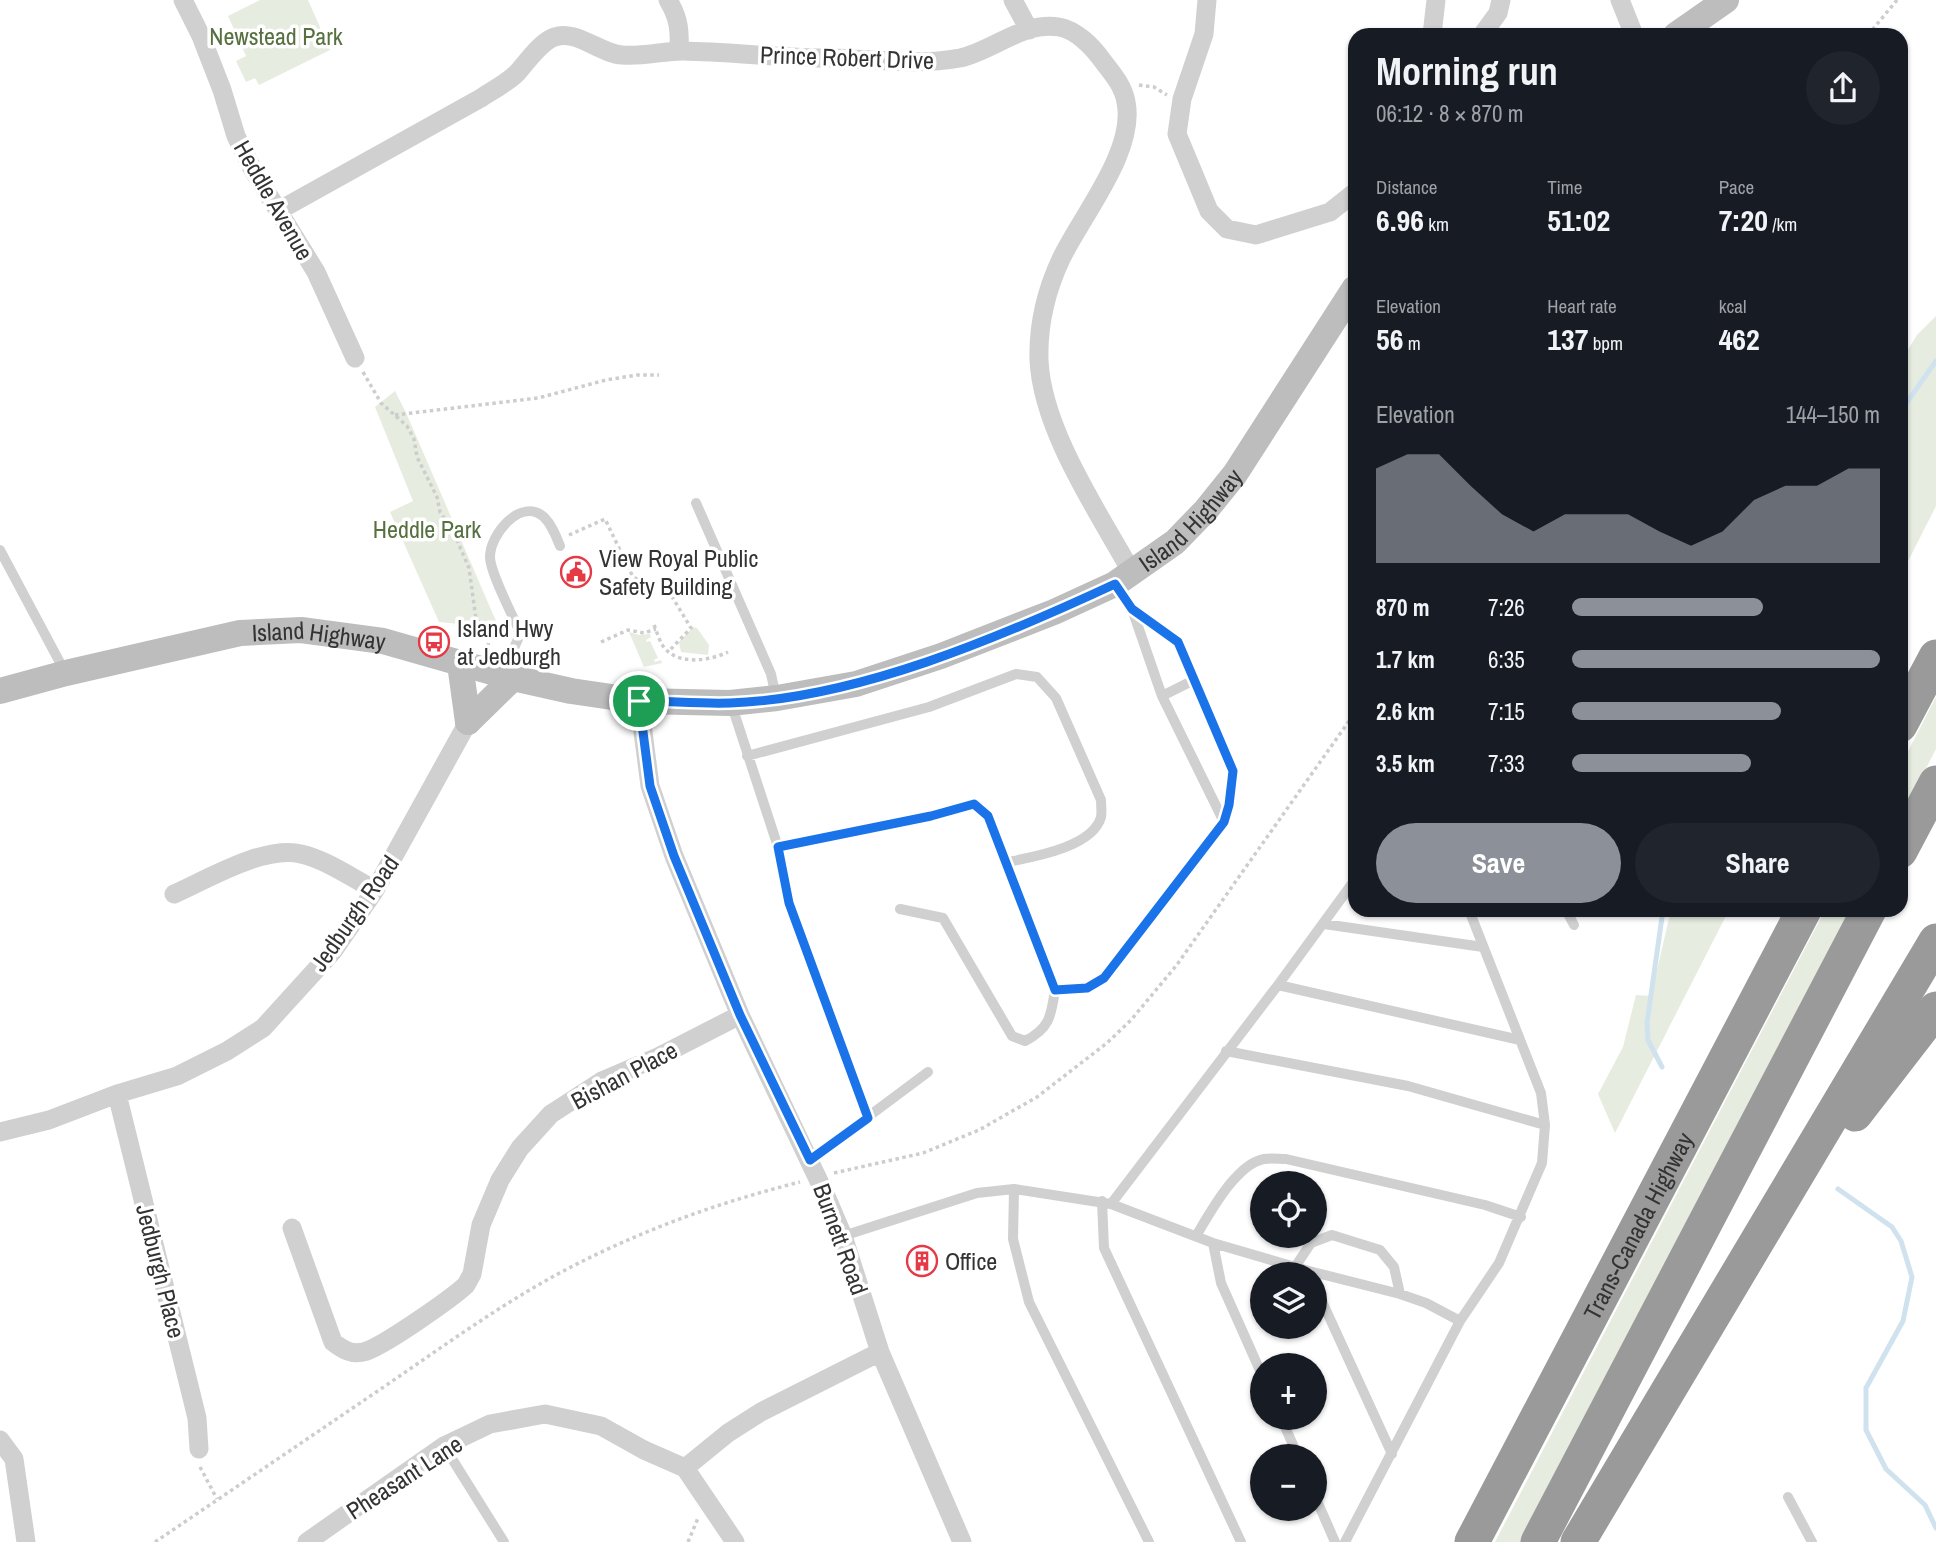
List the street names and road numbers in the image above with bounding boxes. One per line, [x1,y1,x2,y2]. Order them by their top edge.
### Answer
street label: Prince Robert Drive [760,38,934,76]
street label: Heddle Avenue [227,134,321,266]
street label: Island Highway [1132,462,1249,579]
street label: Island Highway [251,614,388,657]
street label: Jedburgh Road [302,849,406,977]
street label: Bishan Place [565,1034,683,1116]
street label: Trans-Canada Highway [1576,1127,1700,1325]
street label: Burnett Road [806,1179,876,1299]
street label: Jedburgh Place [129,1201,193,1341]
street label: Pheasant Lane [340,1428,468,1526]

